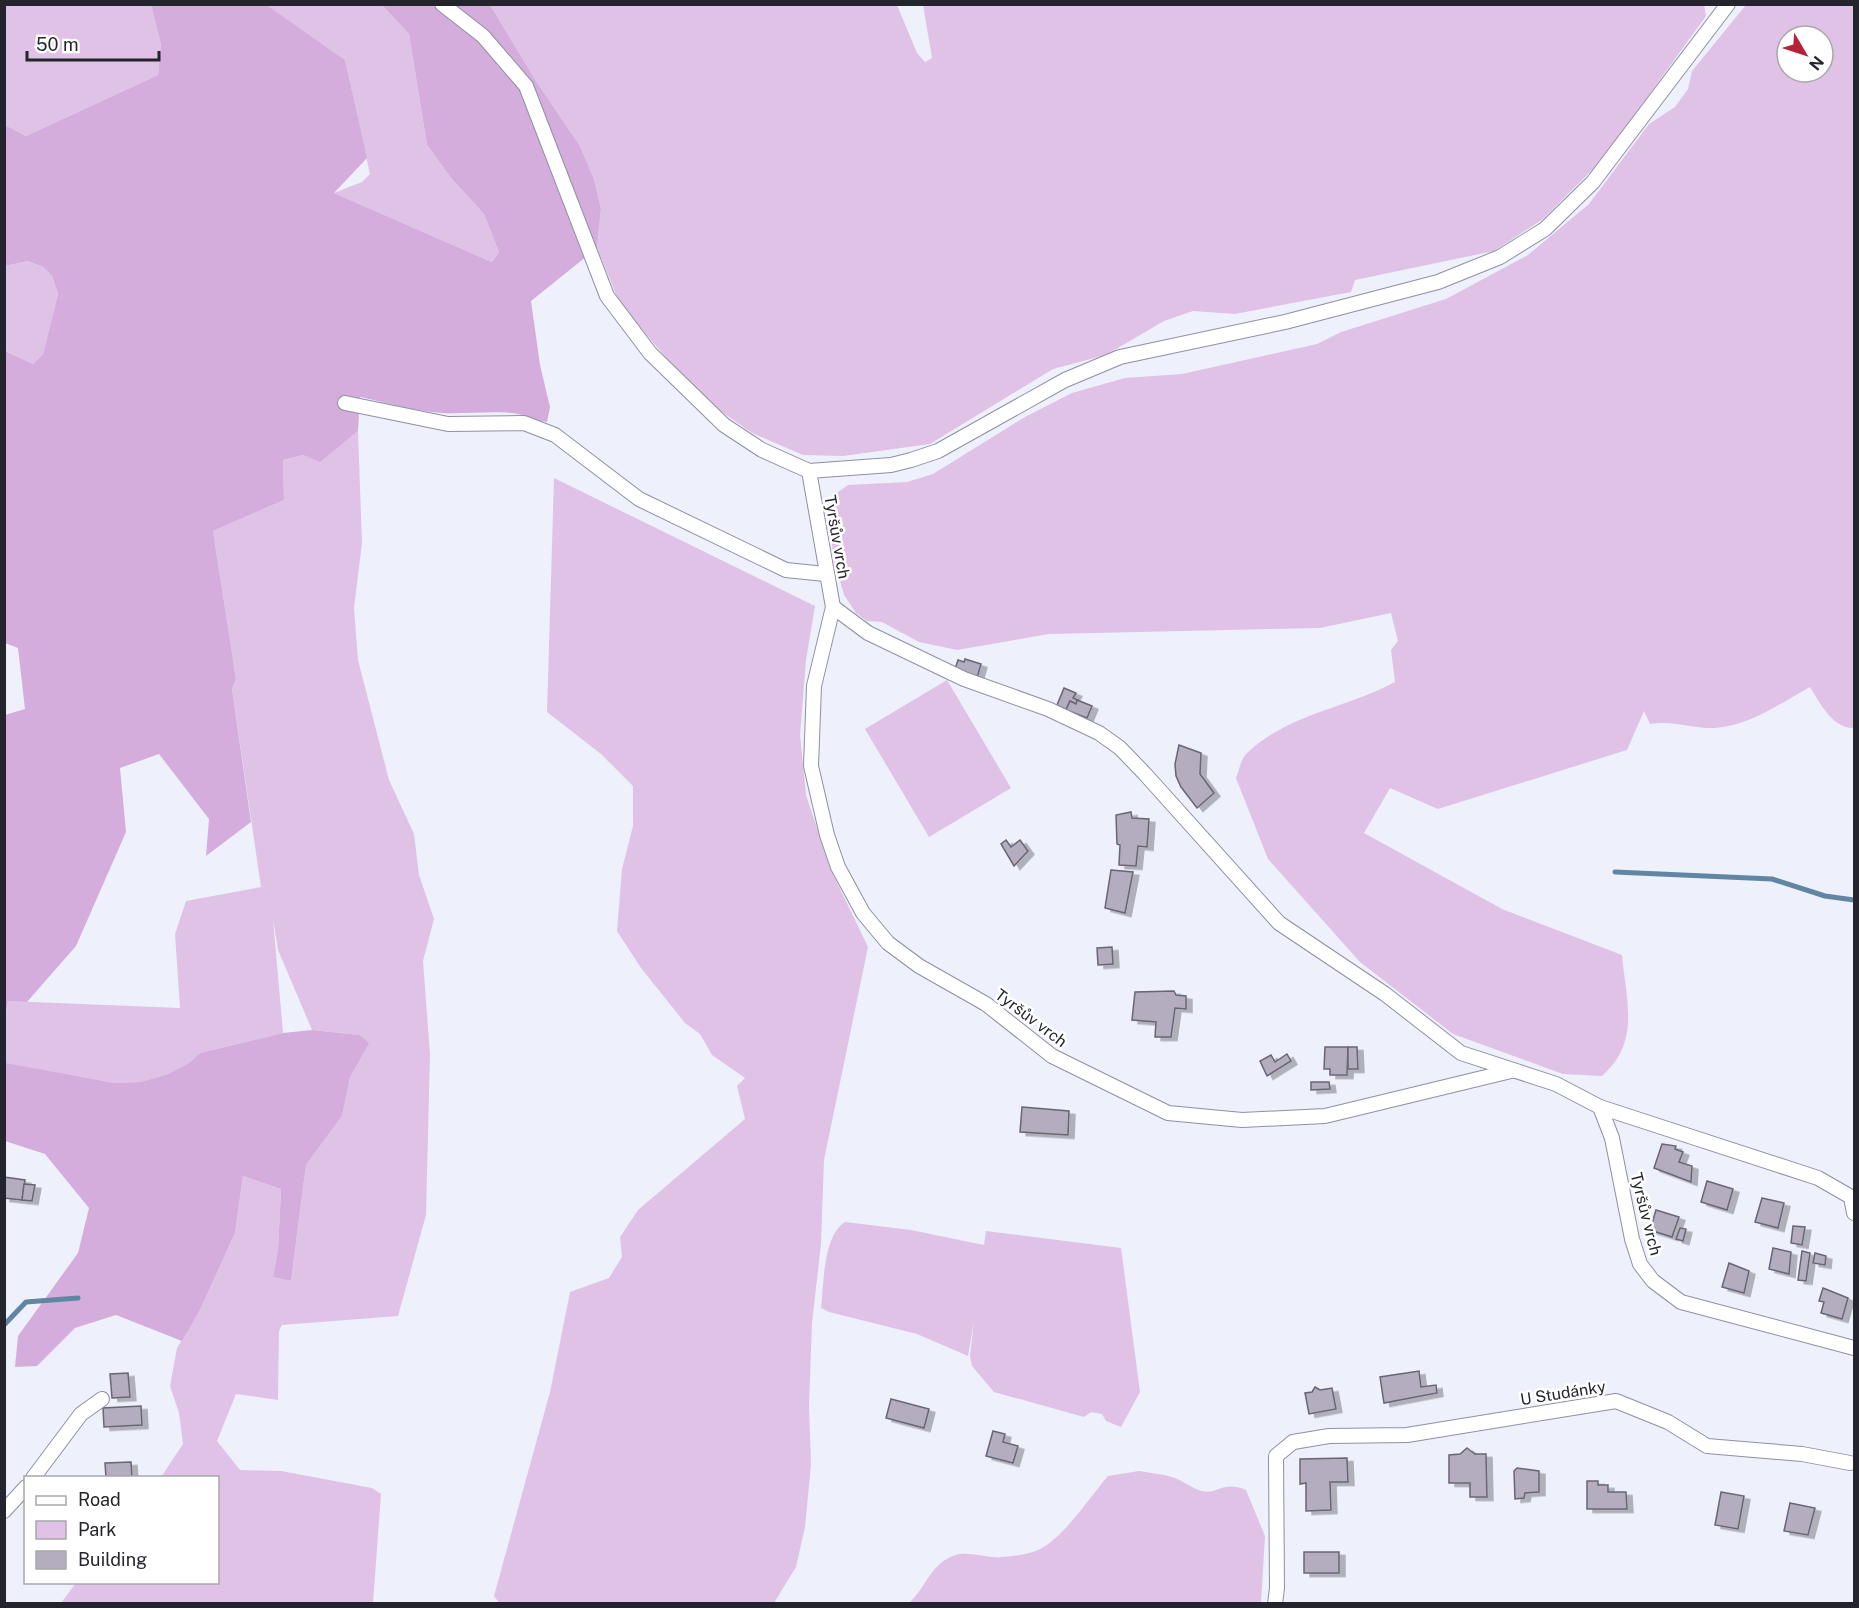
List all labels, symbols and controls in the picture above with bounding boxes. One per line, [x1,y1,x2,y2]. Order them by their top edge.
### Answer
scale bar [27,24,159,62]
north arrow [1775,24,1835,84]
text: 50 m [36,34,79,55]
text: N [1805,52,1828,74]
street label: Tyršův vrch [820,494,854,580]
street label: Tyršův vrch [991,985,1071,1051]
street label: Tyršův vrch [1627,1171,1665,1257]
street label: U Studánky [1519,1377,1608,1409]
legend [24,1476,219,1584]
text: Road [78,1489,121,1510]
text: Park [78,1519,116,1540]
text: Building [78,1549,147,1570]

